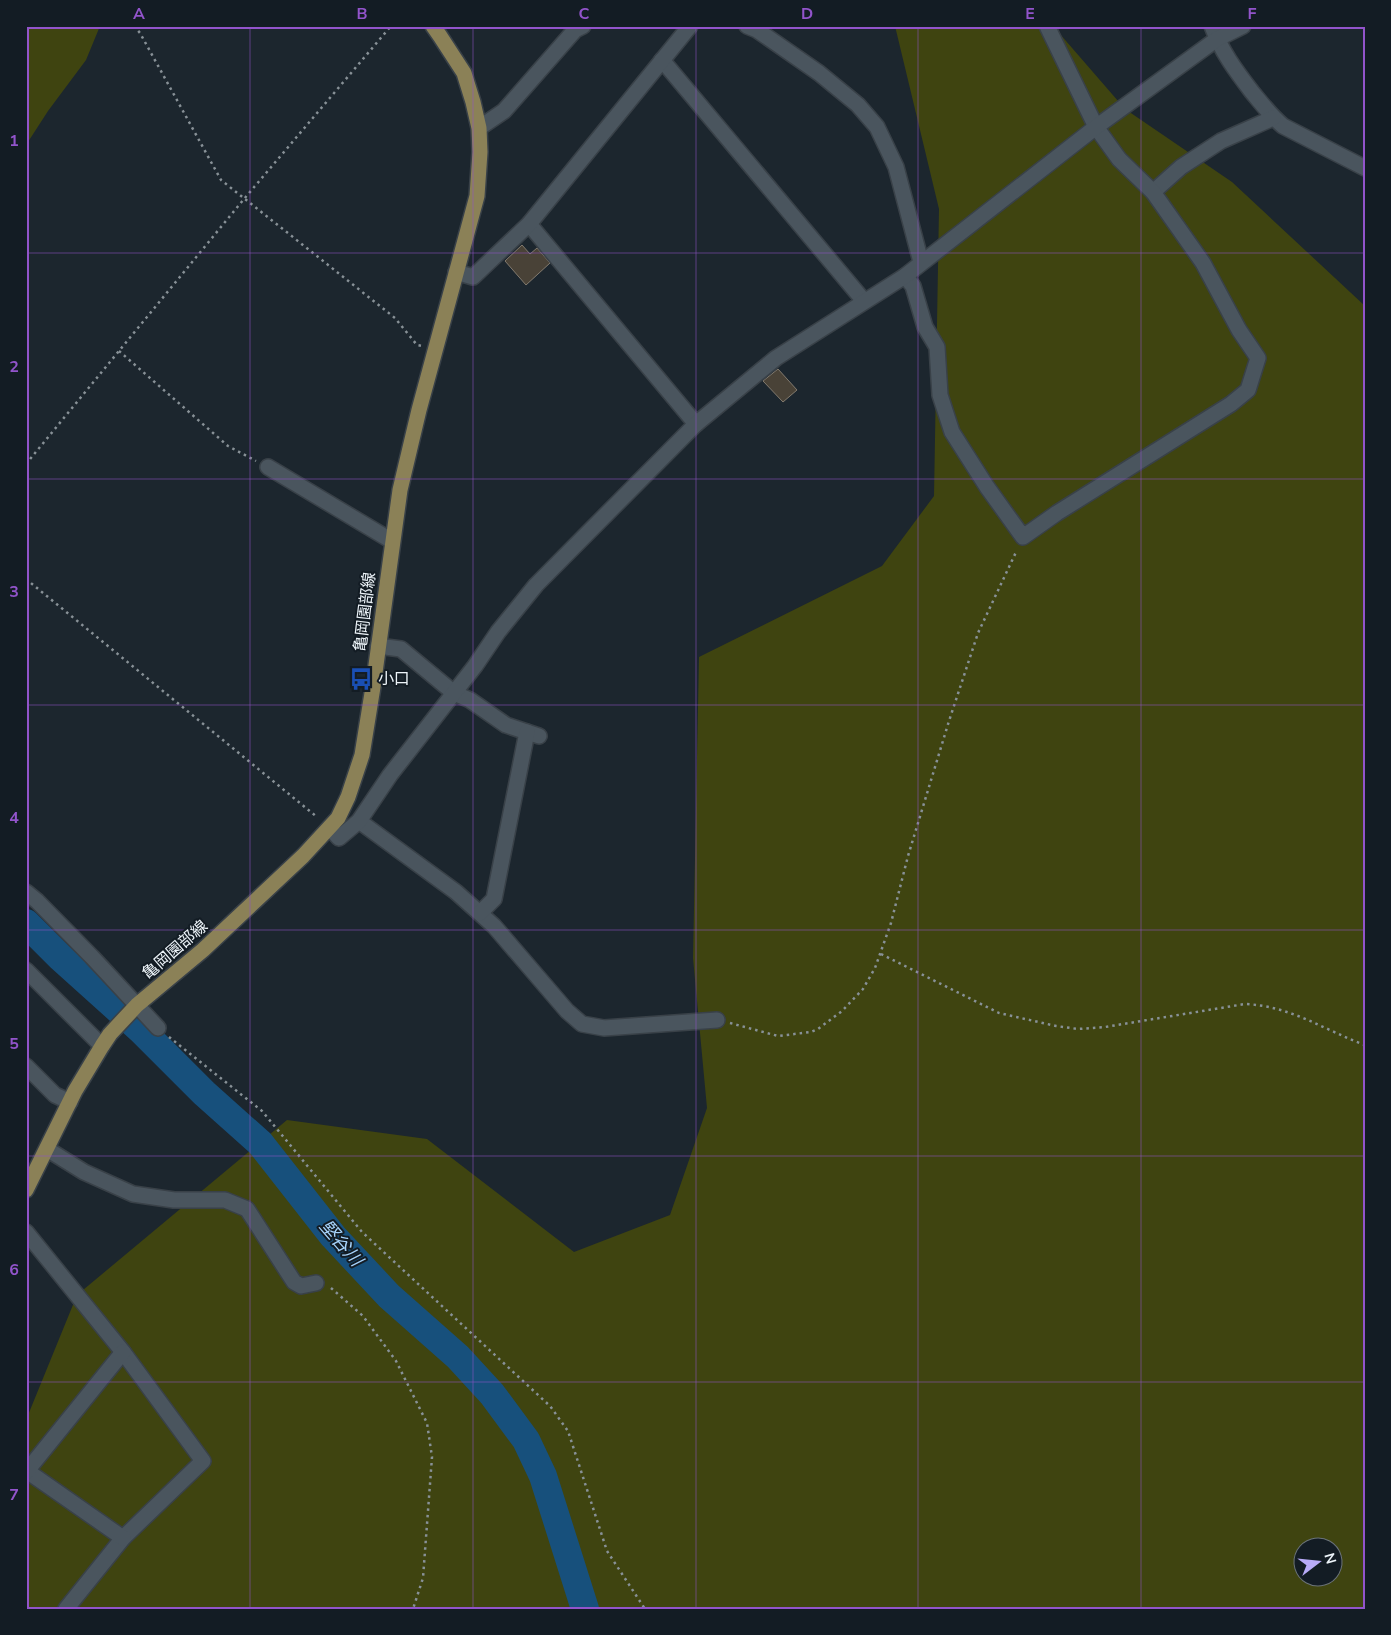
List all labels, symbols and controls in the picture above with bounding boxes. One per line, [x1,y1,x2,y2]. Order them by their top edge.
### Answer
text: A [133,3,145,25]
text: B [356,3,368,25]
text: C [579,3,590,25]
text: D [801,3,813,25]
text: E [1025,3,1035,25]
text: F [1248,3,1257,25]
text: 1 [9,130,19,152]
text: 2 [9,356,19,378]
street label: 亀岡園部線 [349,571,381,653]
text: 3 [9,581,19,603]
bus stop icon: 小口 [348,666,374,692]
place label: 小口 [378,668,410,690]
text: 4 [9,807,19,829]
street label: 亀岡園部線 [138,915,212,985]
text: 5 [9,1033,19,1055]
water label: 堅谷川 [314,1215,369,1273]
text: 6 [9,1259,19,1281]
text: 7 [9,1484,19,1506]
north arrow [1294,1538,1344,1588]
text: N [1319,1551,1341,1566]

